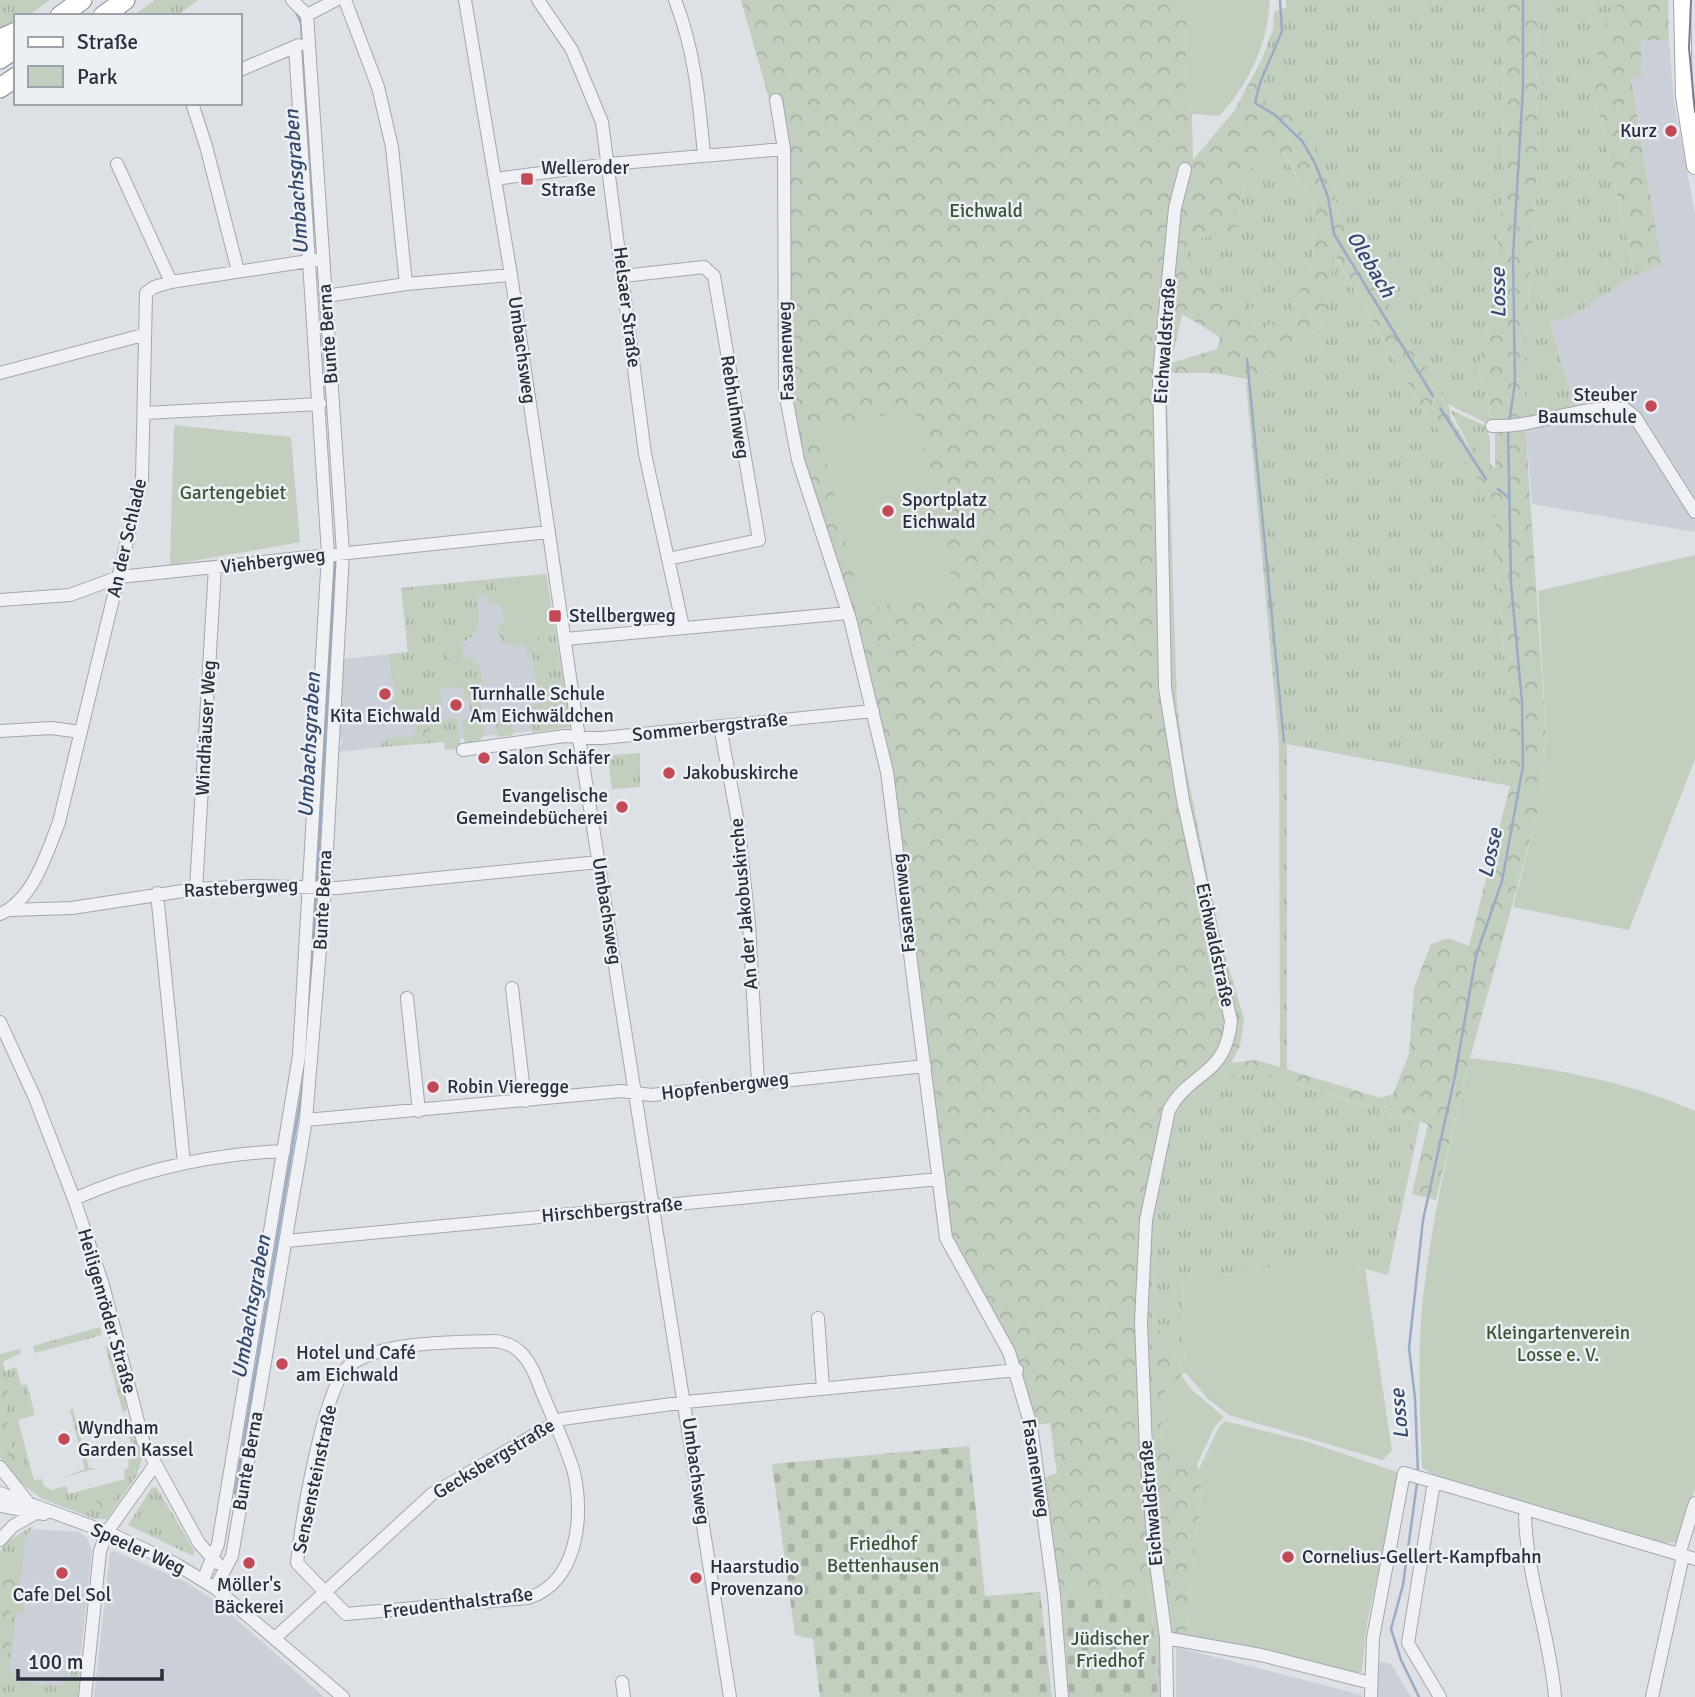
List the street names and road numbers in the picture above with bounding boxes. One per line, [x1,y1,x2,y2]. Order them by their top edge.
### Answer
street label: Helsaer Straße [608,245,646,369]
street label: Eichwaldstraße [1149,277,1181,405]
street label: Bunte Berna [313,283,343,385]
street label: Umbachsweg [503,295,541,405]
street label: Fasanenweg [772,301,800,401]
street label: Rebhuhnweg [715,353,755,461]
street label: An der Schlade [102,476,152,600]
street label: Viehbergweg [219,543,327,579]
street label: Windhäuser Weg [190,659,222,797]
street label: Sommerbergstraße [631,707,789,747]
street label: An der Jakobuskirche [725,817,763,991]
street label: Bunte Berna [308,849,338,951]
street label: Fasanenweg [887,852,921,954]
street label: Umbachsweg [587,856,627,966]
street label: Rastebergweg [183,873,299,903]
street label: Eichwaldstraße [1190,881,1240,1009]
street label: Hopfenbergweg [660,1066,790,1106]
street label: Hirschbergstraße [540,1192,684,1228]
street label: Heiligenröder Straße [72,1226,142,1396]
street label: Sensensteinstraße [288,1403,342,1555]
street label: Bunte Berna [227,1409,269,1513]
street label: Gecksbergstraße [429,1413,559,1505]
street label: Umbachsweg [677,1416,715,1526]
street label: Fasanenweg [1016,1417,1056,1519]
street label: Eichwaldstraße [1134,1439,1168,1567]
street label: Speeler Weg [87,1518,189,1580]
street label: Freudenthalstraße [382,1582,534,1624]

